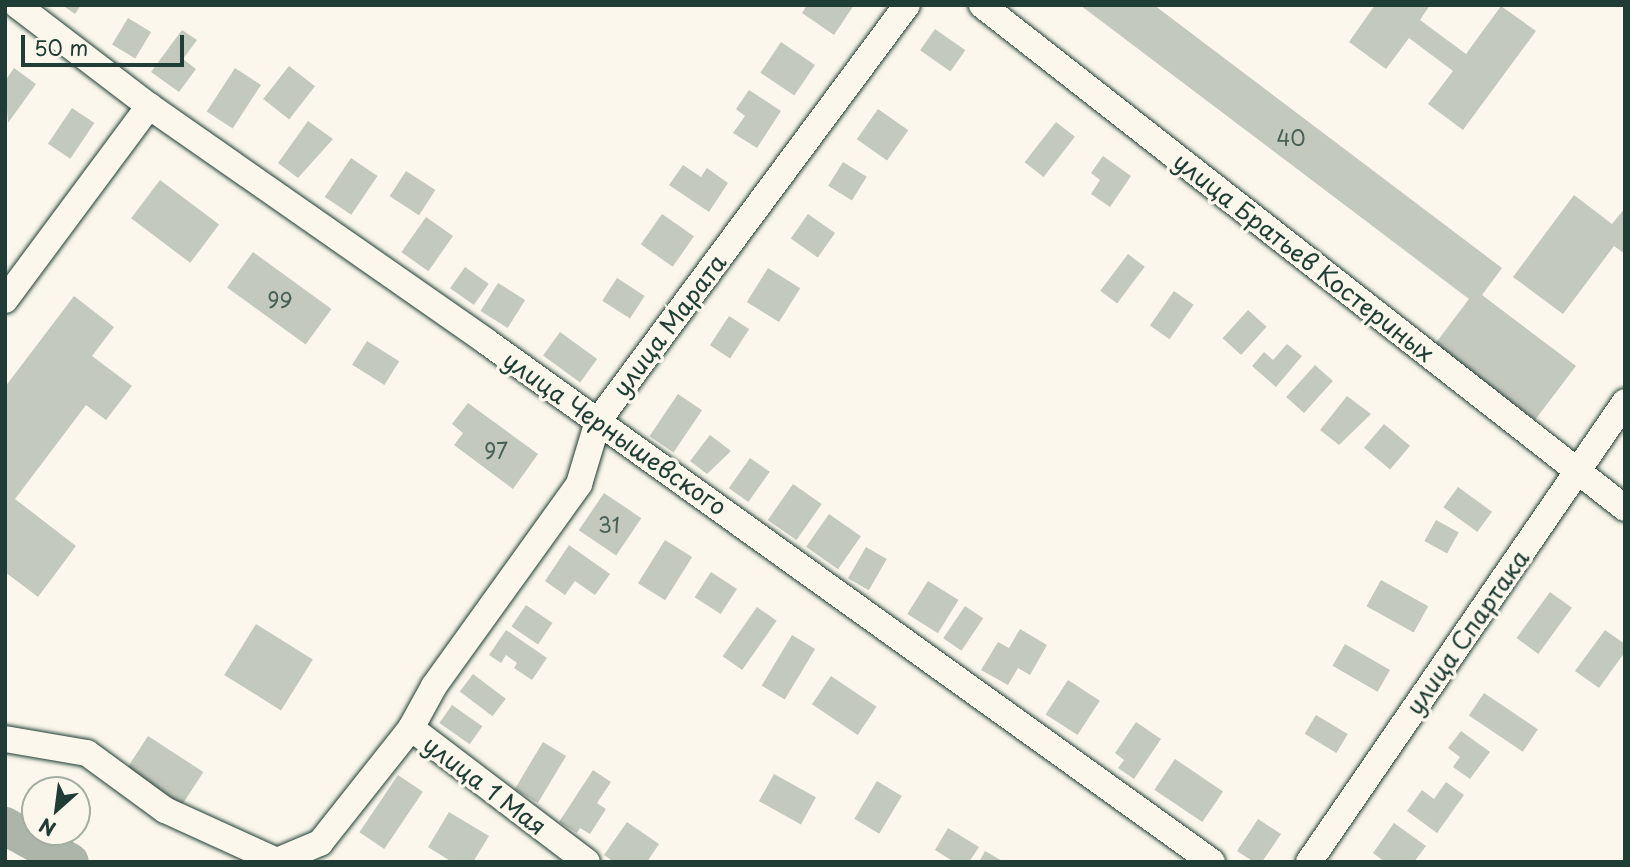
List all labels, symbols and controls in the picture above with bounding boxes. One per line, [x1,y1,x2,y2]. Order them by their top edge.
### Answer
scale bar [24,21,187,65]
text: 50 m [34,31,88,63]
house number: 40 [1276,124,1306,150]
street label: улица Братьев Костериных [1168,146,1440,368]
street label: улица Марата [606,248,732,402]
house number: 99 [267,286,293,312]
street label: улица Чернышевского [497,344,733,522]
house number: 97 [484,437,508,463]
house number: 31 [598,511,620,537]
street label: улица Спартака [1399,543,1535,721]
street label: улица 1 Мая [417,729,553,841]
north arrow [21,776,91,846]
text: N [34,812,60,844]

